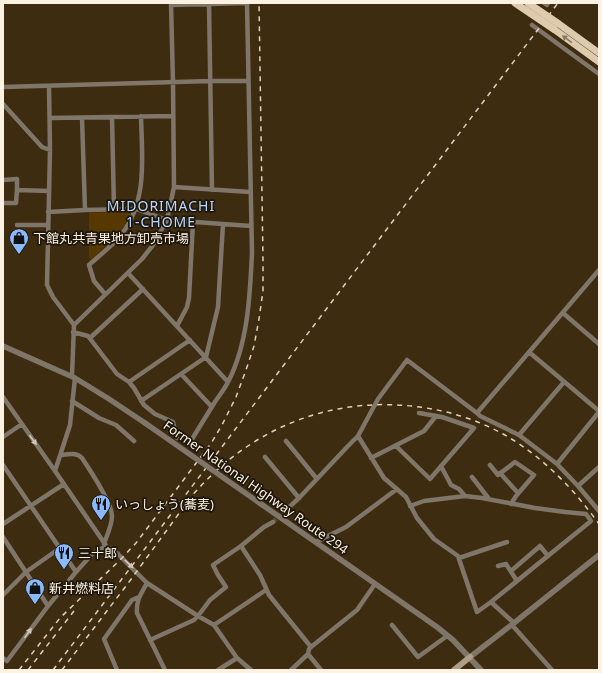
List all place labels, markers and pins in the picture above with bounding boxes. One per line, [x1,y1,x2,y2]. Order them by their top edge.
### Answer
shop icon: 下館丸共青果地方卸売市場 [8,227,30,255]
place label: 下館丸共青果地方卸売市場 [33,229,189,247]
restaurant icon: いっしょう(蕎麦) [90,493,112,521]
place label: いっしょう(蕎麦) [115,495,214,513]
restaurant icon: 三十郎 [53,542,75,570]
place label: 三十郎 [78,544,117,562]
shop icon: 新井燃料店 [24,577,46,605]
place label: 新井燃料店 [49,579,114,597]

